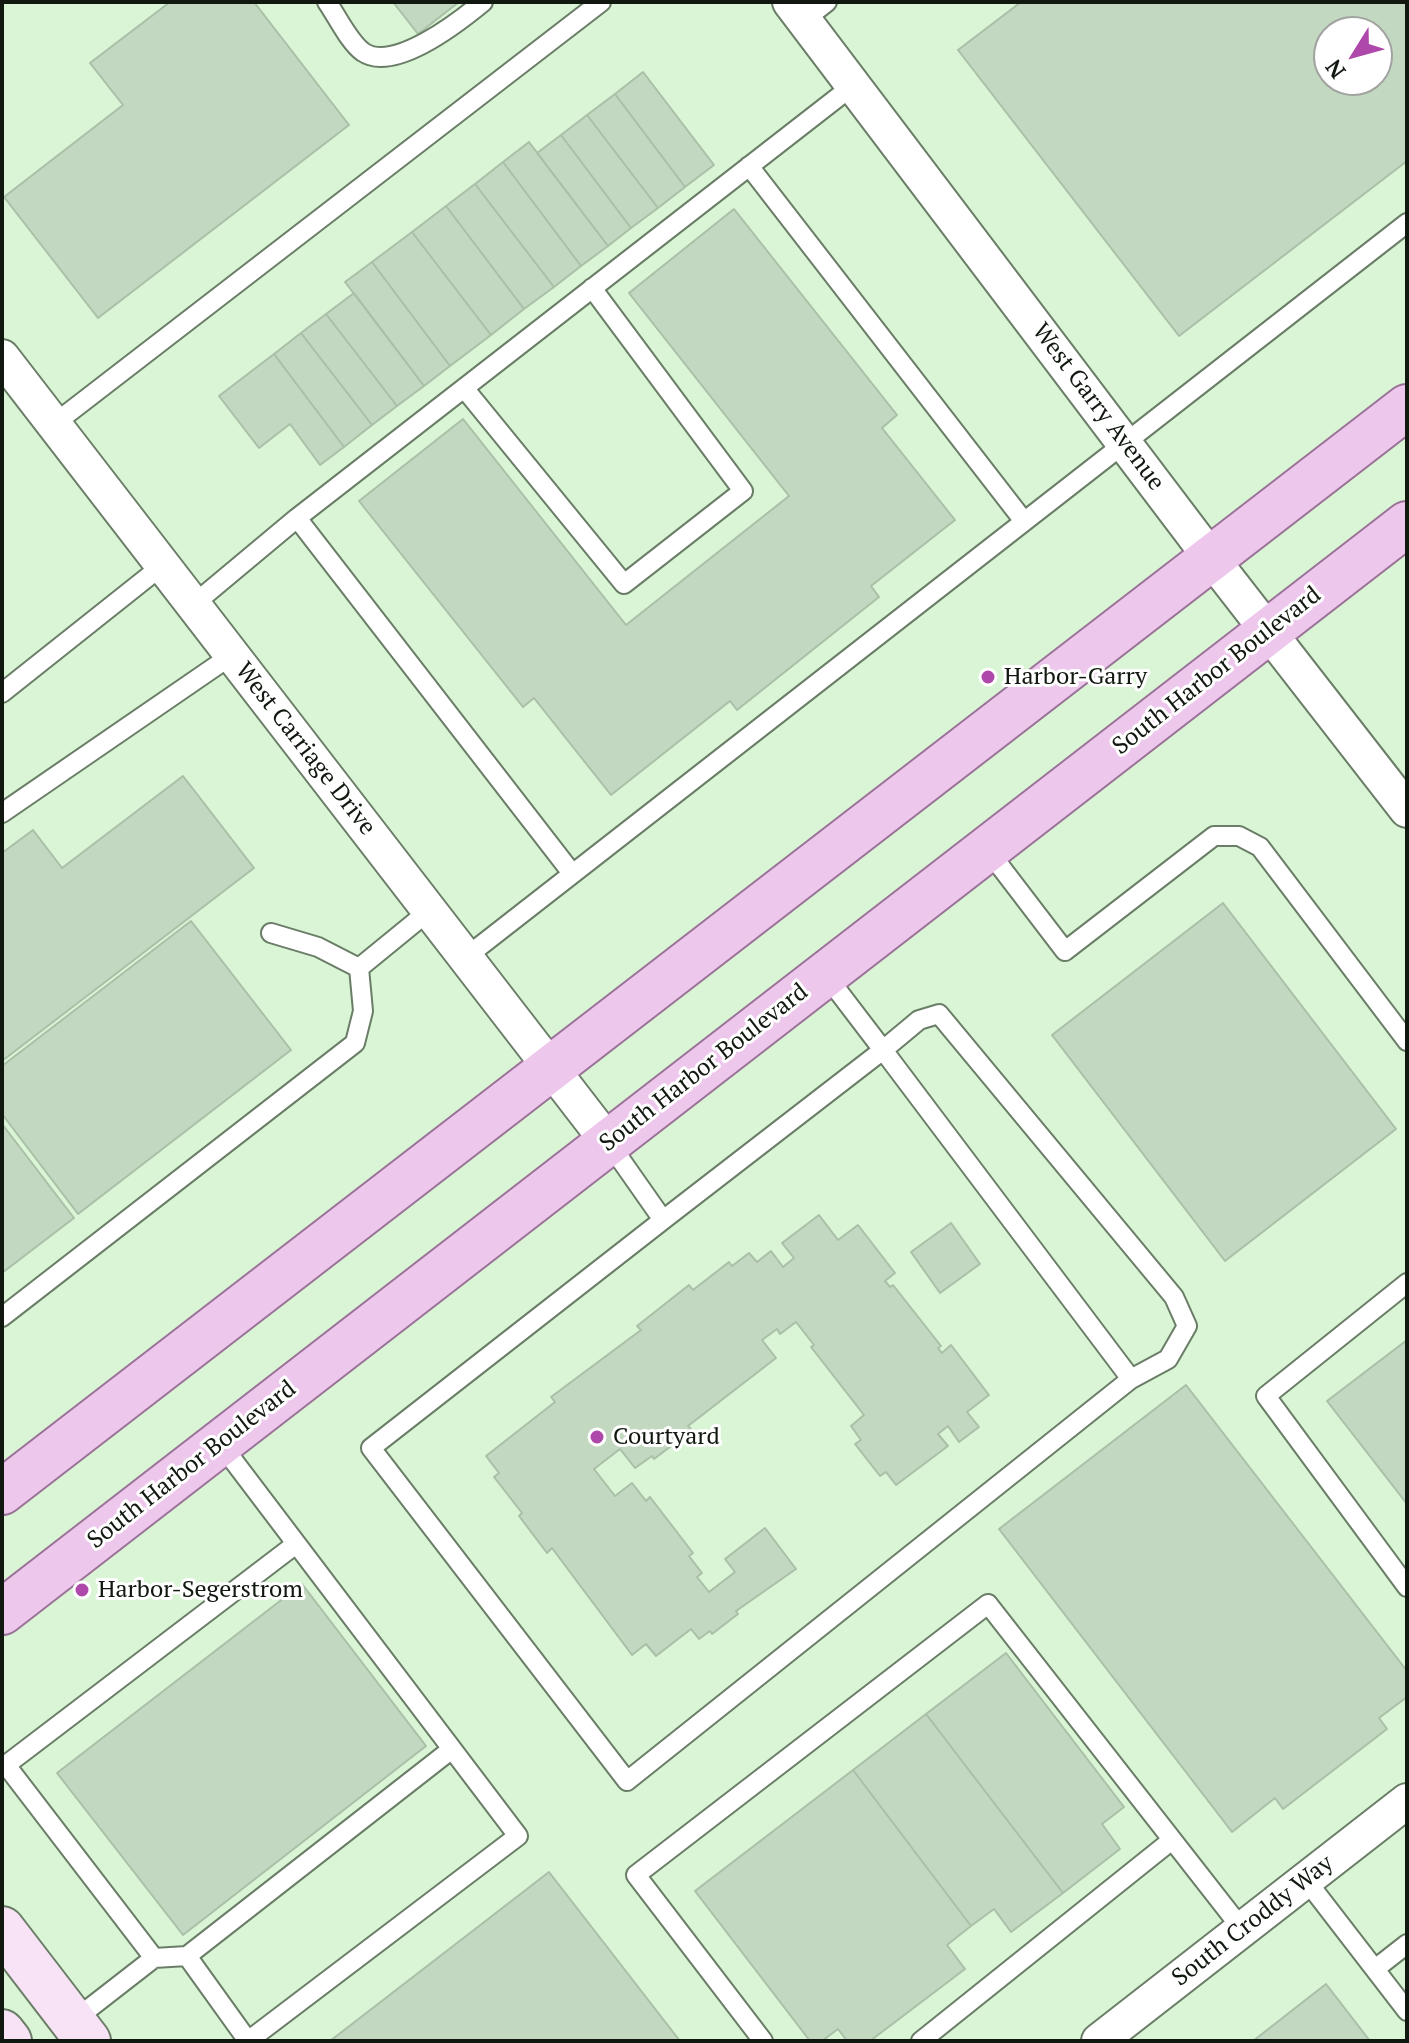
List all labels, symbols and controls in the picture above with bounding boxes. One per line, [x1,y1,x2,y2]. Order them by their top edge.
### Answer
north arrow [1313,16,1393,96]
text: N [1318,54,1352,85]
street label: West Garry Avenue [1026,318,1170,496]
street label: South Harbor Boulevard [1107,581,1327,761]
street label: West Carriage Drive [229,657,381,841]
place label: Harbor-Garry [1004,663,1147,691]
marker: Harbor-Garry [979,668,997,686]
street label: South Harbor Boulevard [594,978,814,1158]
street label: South Harbor Boulevard [82,1375,302,1555]
place label: Courtyard [613,1423,720,1451]
marker: Courtyard [588,1428,606,1446]
place label: Harbor-Segerstrom [98,1576,303,1604]
marker: Harbor-Segerstrom [73,1581,91,1599]
street label: South Croddy Way [1167,1849,1339,1993]

